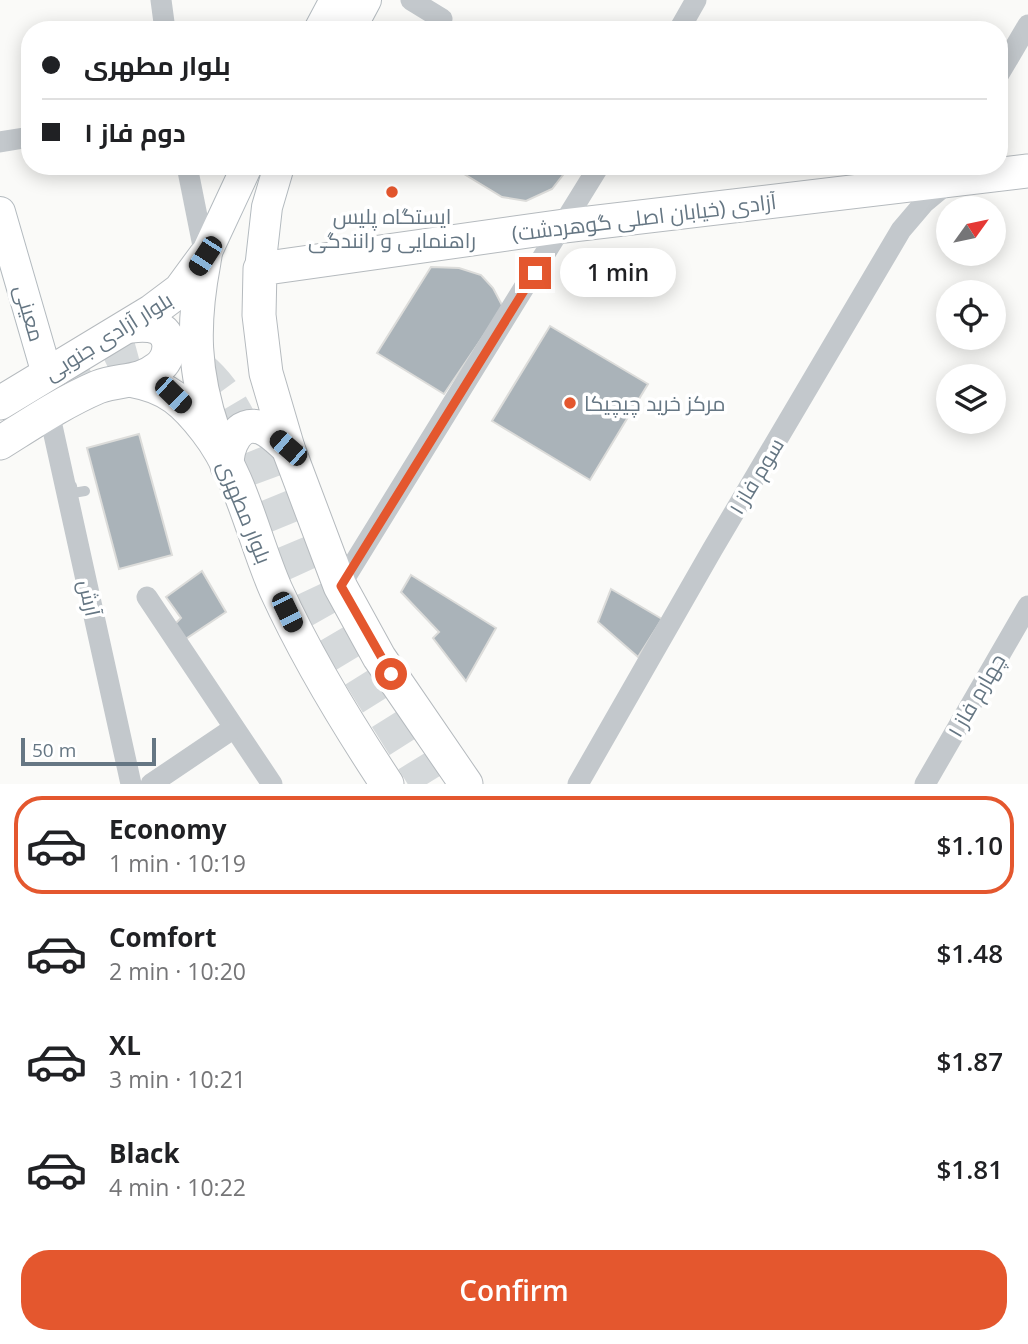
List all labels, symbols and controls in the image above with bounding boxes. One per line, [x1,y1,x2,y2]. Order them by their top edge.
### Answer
text: بلوار مطهری [84,47,231,83]
text: دوم فاز ۱ [84,114,186,150]
marker: ایستگاه پلیس راهنمایی و رانندگی [384,184,400,200]
street label: آزادی (خیابان اصلی گوهردشت) [510,187,778,247]
north arrow [936,196,1006,266]
map controls [936,196,1006,434]
place label: ایستگاه پلیس راهنمایی و رانندگی [308,202,476,254]
car [185,233,226,279]
callout: 1 min [560,248,675,298]
text: 1 min [587,256,649,288]
route end [519,257,551,289]
button: locate [936,280,1006,350]
street label: معینی [9,281,51,345]
street label: بلوار آزادی جنوبی [39,285,177,387]
button: layers [936,364,1006,434]
car [151,373,196,417]
place label: مرکز خرید چیچیکا [584,389,726,418]
marker: مرکز خرید چیچیکا [562,395,578,411]
car [266,426,311,470]
street label: سوم فاز ۱ [722,433,791,520]
street label: بلوار مطهری [212,456,278,568]
street label: آرش [73,577,108,619]
car [269,589,306,635]
street label: چهارم فاز ۱ [941,648,1012,742]
route start [375,658,407,690]
scale bar [21,735,156,767]
text: 50 m [32,737,76,763]
text: Economy [109,811,227,847]
icon: car [25,814,88,877]
text: $1.10 [936,827,1003,863]
text: 1 min · 10:19 [109,847,246,879]
text: Comfort [109,919,216,955]
icon: car [25,922,88,985]
text: $1.48 [936,935,1003,971]
text: 2 min · 10:20 [109,955,246,987]
text: XL [109,1027,141,1063]
icon: car [25,1030,88,1093]
text: $1.87 [936,1043,1003,1079]
text: 3 min · 10:21 [109,1063,246,1095]
text: Black [109,1135,180,1171]
icon: car [25,1138,88,1201]
text: $1.81 [936,1151,1003,1187]
text: 4 min · 10:22 [109,1171,246,1203]
button: Confirm [21,1250,1007,1330]

